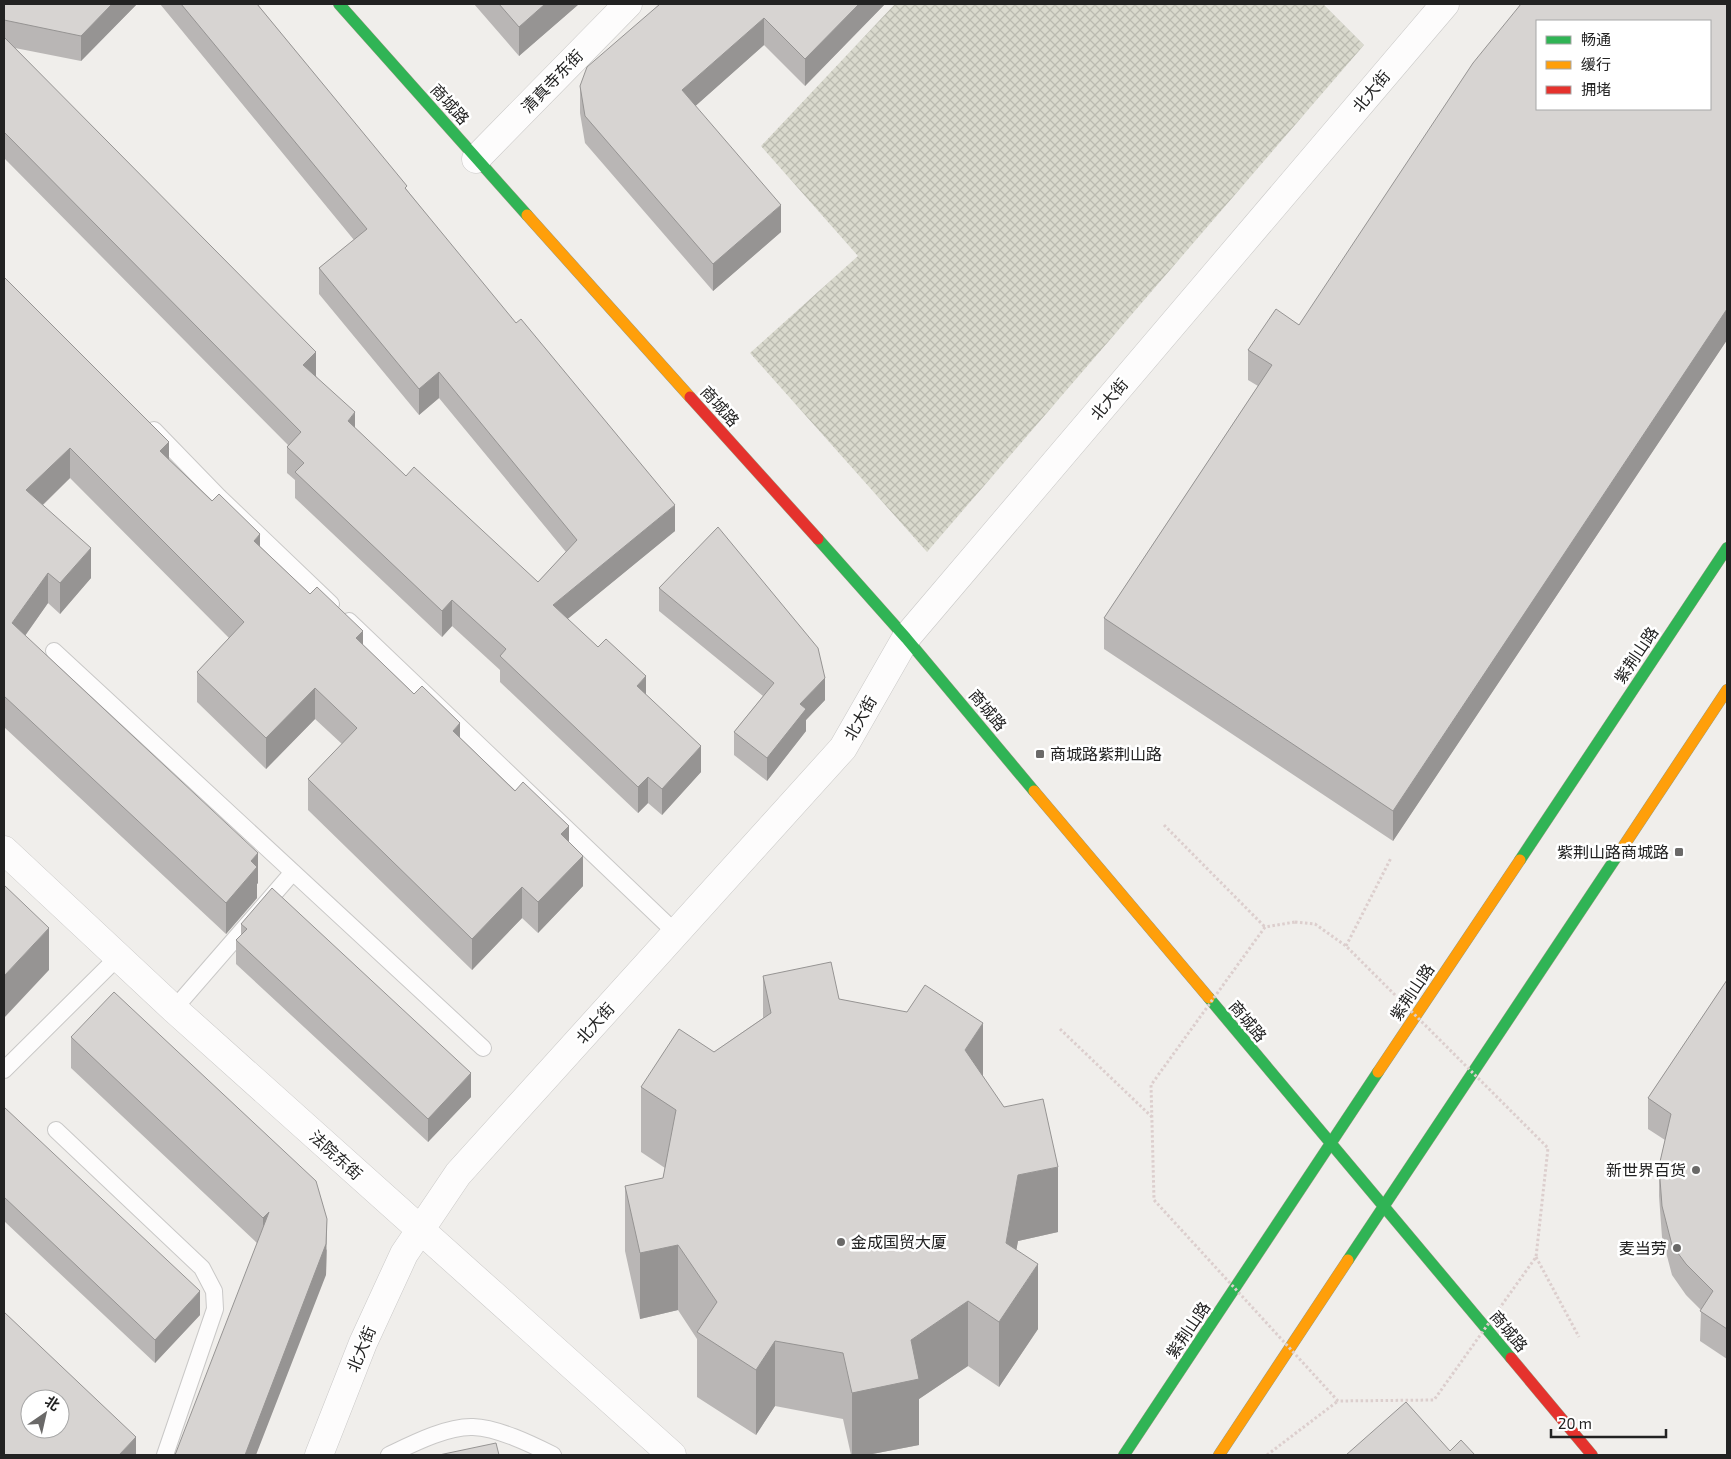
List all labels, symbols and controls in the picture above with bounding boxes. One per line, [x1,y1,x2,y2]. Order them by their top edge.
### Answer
legend [1536,20,1711,110]
text: 畅通 [1581,30,1611,48]
street label: 清真寺东街 [517,45,586,116]
text: 缓行 [1581,55,1611,73]
street label: 北大街 [1348,66,1393,115]
street label: 商城路 [427,79,473,128]
text: 拥堵 [1581,80,1611,98]
street label: 北大街 [1086,374,1131,423]
street label: 商城路 [697,381,743,430]
street label: 紫荆山路 [1610,623,1661,687]
street label: 商城路 [966,685,1011,734]
street label: 北大街 [839,692,880,743]
place label: 商城路紫荆山路 [1050,744,1162,763]
marker: 商城路紫荆山路 [1034,748,1046,760]
place label: 紫荆山路商城路 [1557,842,1669,861]
marker: 紫荆山路商城路 [1673,846,1685,858]
street label: 紫荆山路 [1386,960,1437,1024]
street label: 商城路 [1226,996,1271,1045]
street label: 北大街 [572,998,618,1047]
street label: 法院东街 [306,1126,366,1183]
place label: 新世界百货 [1606,1160,1686,1179]
marker: 新世界百货 [1690,1164,1702,1176]
place label: 金成国贸大厦 [851,1232,947,1251]
marker: 金成国贸大厦 [835,1236,847,1248]
place label: 麦当劳 [1619,1238,1667,1257]
marker: 麦当劳 [1671,1242,1683,1254]
street label: 紫荆山路 [1162,1298,1213,1362]
street label: 商城路 [1487,1306,1532,1355]
street label: 北大街 [342,1323,379,1375]
north arrow [20,1389,70,1439]
text: 北 [42,1392,63,1414]
scale bar [1551,1406,1666,1438]
text: 20 m [1558,1414,1592,1432]

